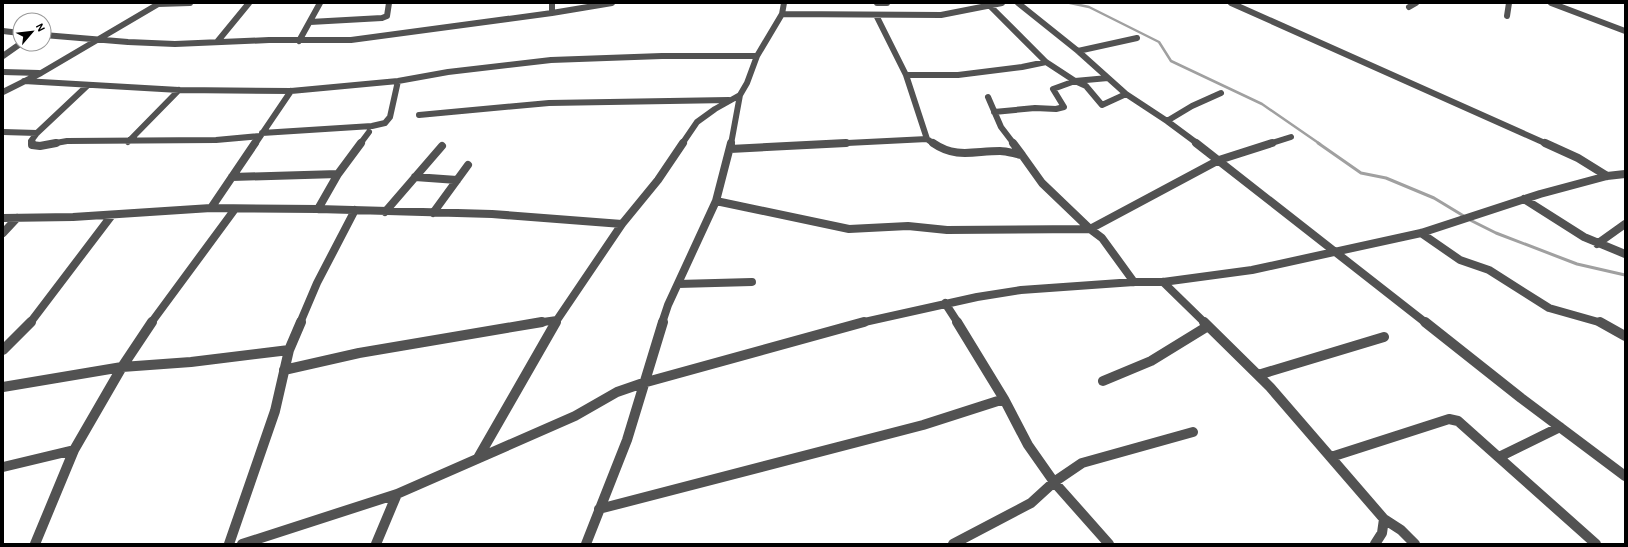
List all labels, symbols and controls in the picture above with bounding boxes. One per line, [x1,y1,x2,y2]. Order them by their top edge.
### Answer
north arrow [12,12,52,52]
text: N [34,22,47,34]

